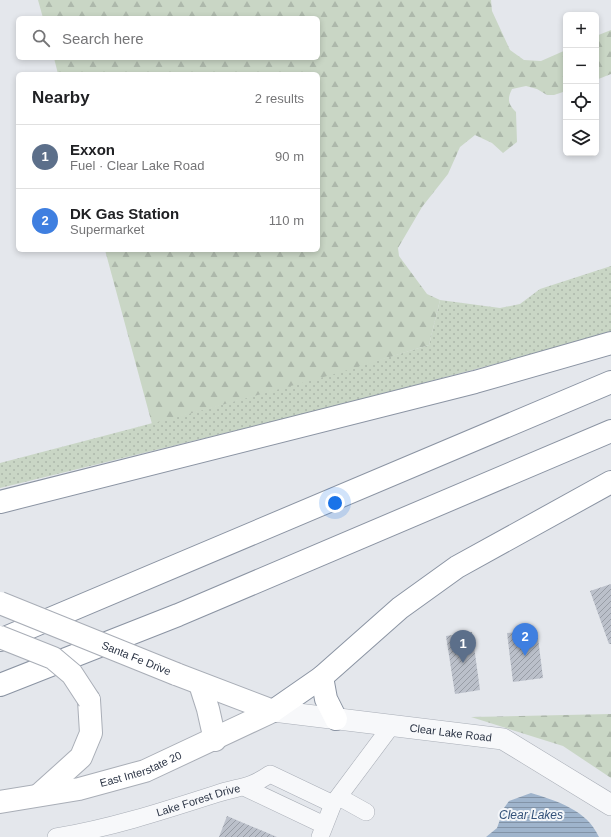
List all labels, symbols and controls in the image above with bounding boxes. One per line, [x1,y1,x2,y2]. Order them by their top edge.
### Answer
map controls [563,12,599,156]
button: + [563,12,599,48]
search box [16,16,320,60]
icon: search [30,27,52,49]
text: Search here [62,30,144,47]
button: − [563,48,599,84]
button: locate [563,84,599,120]
text: Nearby [32,88,90,107]
text: 2 results [255,91,304,106]
button: layers [563,120,599,156]
text: Exxon [70,141,115,158]
text: 1 [41,149,49,164]
text: 90 m [275,149,304,164]
text: Fuel · Clear Lake Road [70,158,204,173]
text: DK Gas Station [70,205,179,222]
text: 2 [41,213,49,228]
text: 110 m [269,213,304,228]
text: Supermarket [70,222,144,237]
your location [325,493,345,513]
pin: 2 [512,623,538,656]
pin: 1 [450,630,476,663]
street label: Santa Fe Drive [100,639,173,677]
street label: Clear Lake Road [409,722,492,744]
street label: East Interstate 20 [98,749,183,789]
street label: Lake Forest Drive [155,782,241,818]
water label: Clear Lakes [499,808,563,822]

